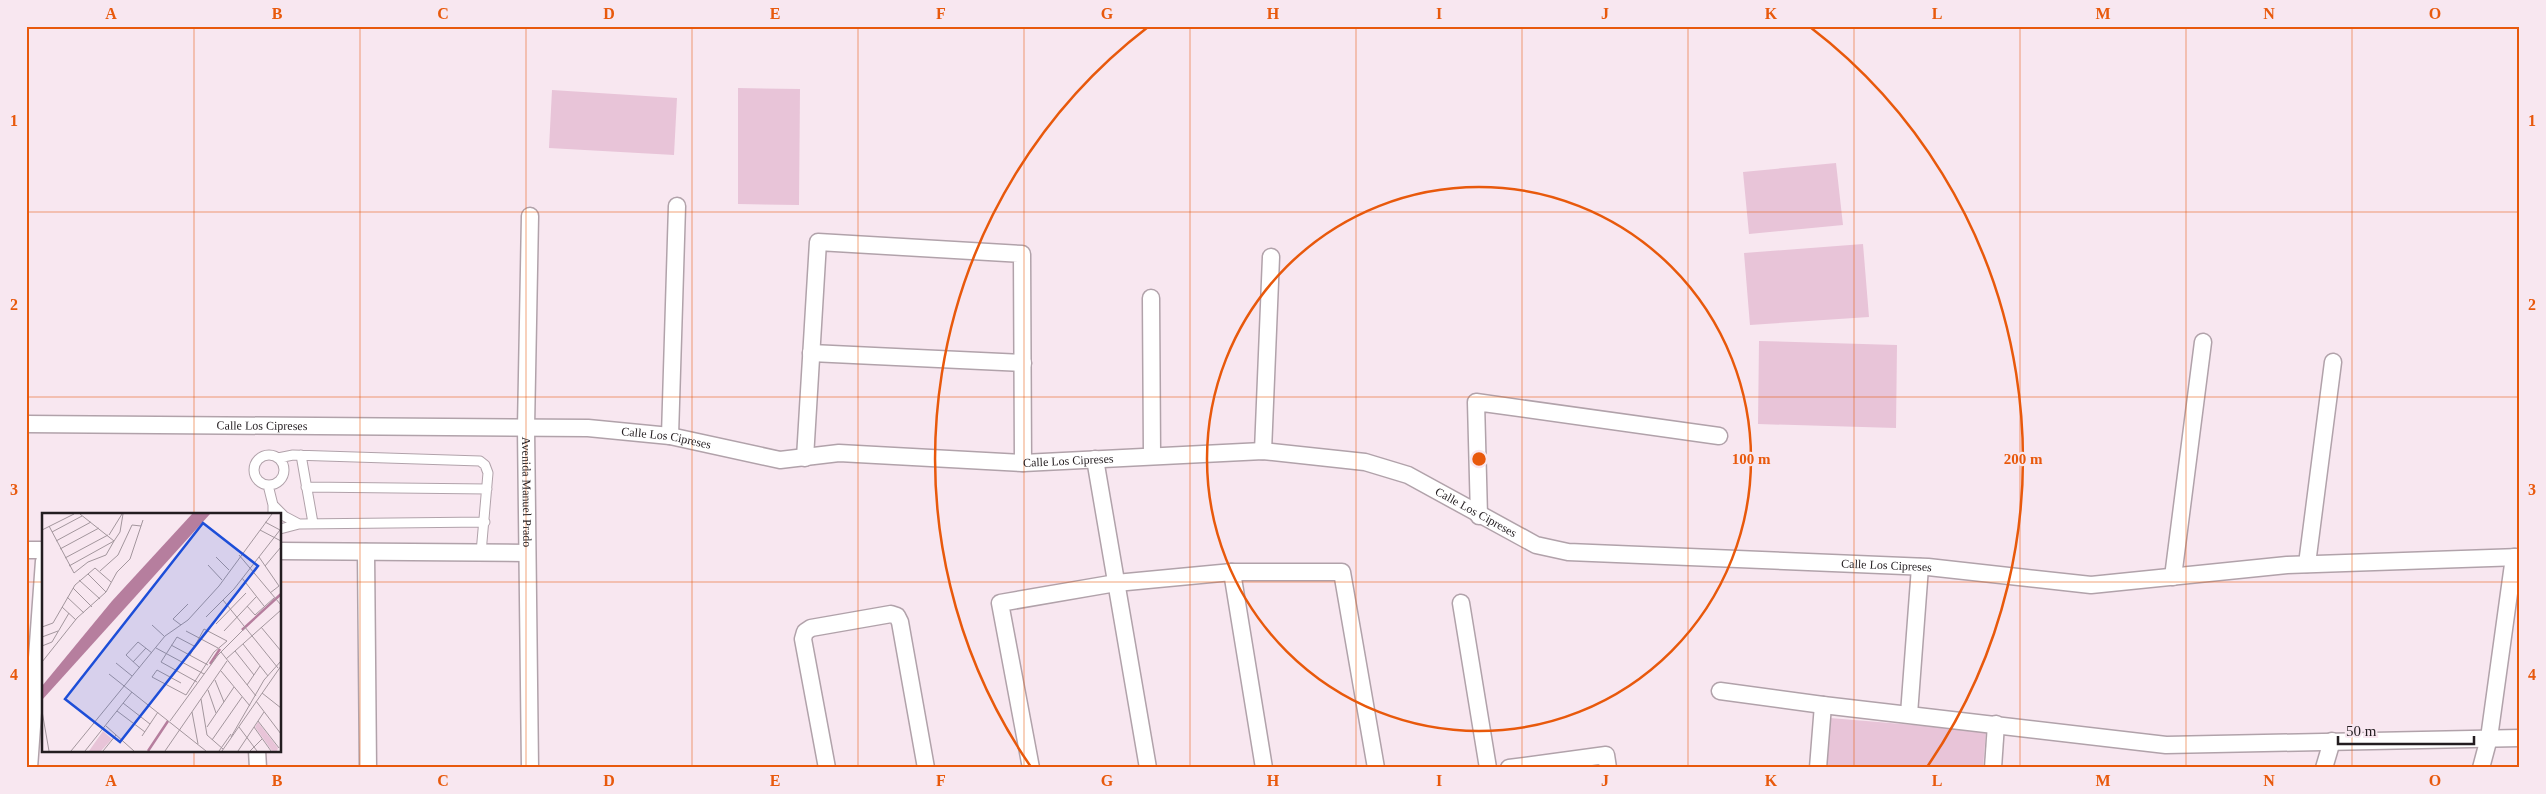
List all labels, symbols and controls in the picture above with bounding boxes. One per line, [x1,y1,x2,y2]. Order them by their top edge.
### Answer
text: A [105,5,117,22]
text: B [272,5,283,22]
text: C [437,5,449,22]
text: D [603,5,615,22]
text: E [770,5,780,22]
text: F [936,5,946,22]
text: G [1101,5,1114,22]
text: H [1267,5,1280,22]
text: I [1436,5,1442,22]
text: J [1601,5,1609,22]
text: K [1765,5,1778,22]
text: L [1932,5,1942,22]
text: M [2095,5,2111,22]
text: N [2263,5,2275,22]
text: O [2429,5,2441,22]
text: 1 [10,112,18,129]
text: 1 [2528,112,2536,129]
text: 2 [10,296,18,313]
text: 2 [2528,296,2536,313]
street label: Calle Los Cipreses [217,418,308,433]
street label: Calle Los Cipreses [621,424,713,452]
street label: Avenida Manuel Prado [519,437,534,547]
centre of rings [1470,450,1488,468]
street label: Calle Los Cipreses [1023,451,1114,470]
text: 100 m [1732,451,1771,467]
text: 200 m [2004,451,2043,467]
text: 3 [10,481,18,498]
text: 3 [2528,481,2536,498]
street label: Calle Los Cipreses [1433,484,1519,540]
inset map [42,513,281,752]
street label: Calle Los Cipreses [1841,556,1933,574]
text: 4 [10,666,18,683]
text: 4 [2528,666,2536,683]
scale bar [2338,714,2475,746]
text: 50 m [2346,723,2377,739]
text: A [105,772,117,789]
text: B [272,772,283,789]
text: C [437,772,449,789]
text: D [603,772,615,789]
text: E [770,772,780,789]
text: F [936,772,946,789]
text: G [1101,772,1114,789]
text: H [1267,772,1280,789]
text: I [1436,772,1442,789]
text: J [1601,772,1609,789]
text: K [1765,772,1778,789]
text: L [1932,772,1942,789]
text: M [2095,772,2111,789]
text: N [2263,772,2275,789]
text: O [2429,772,2441,789]

